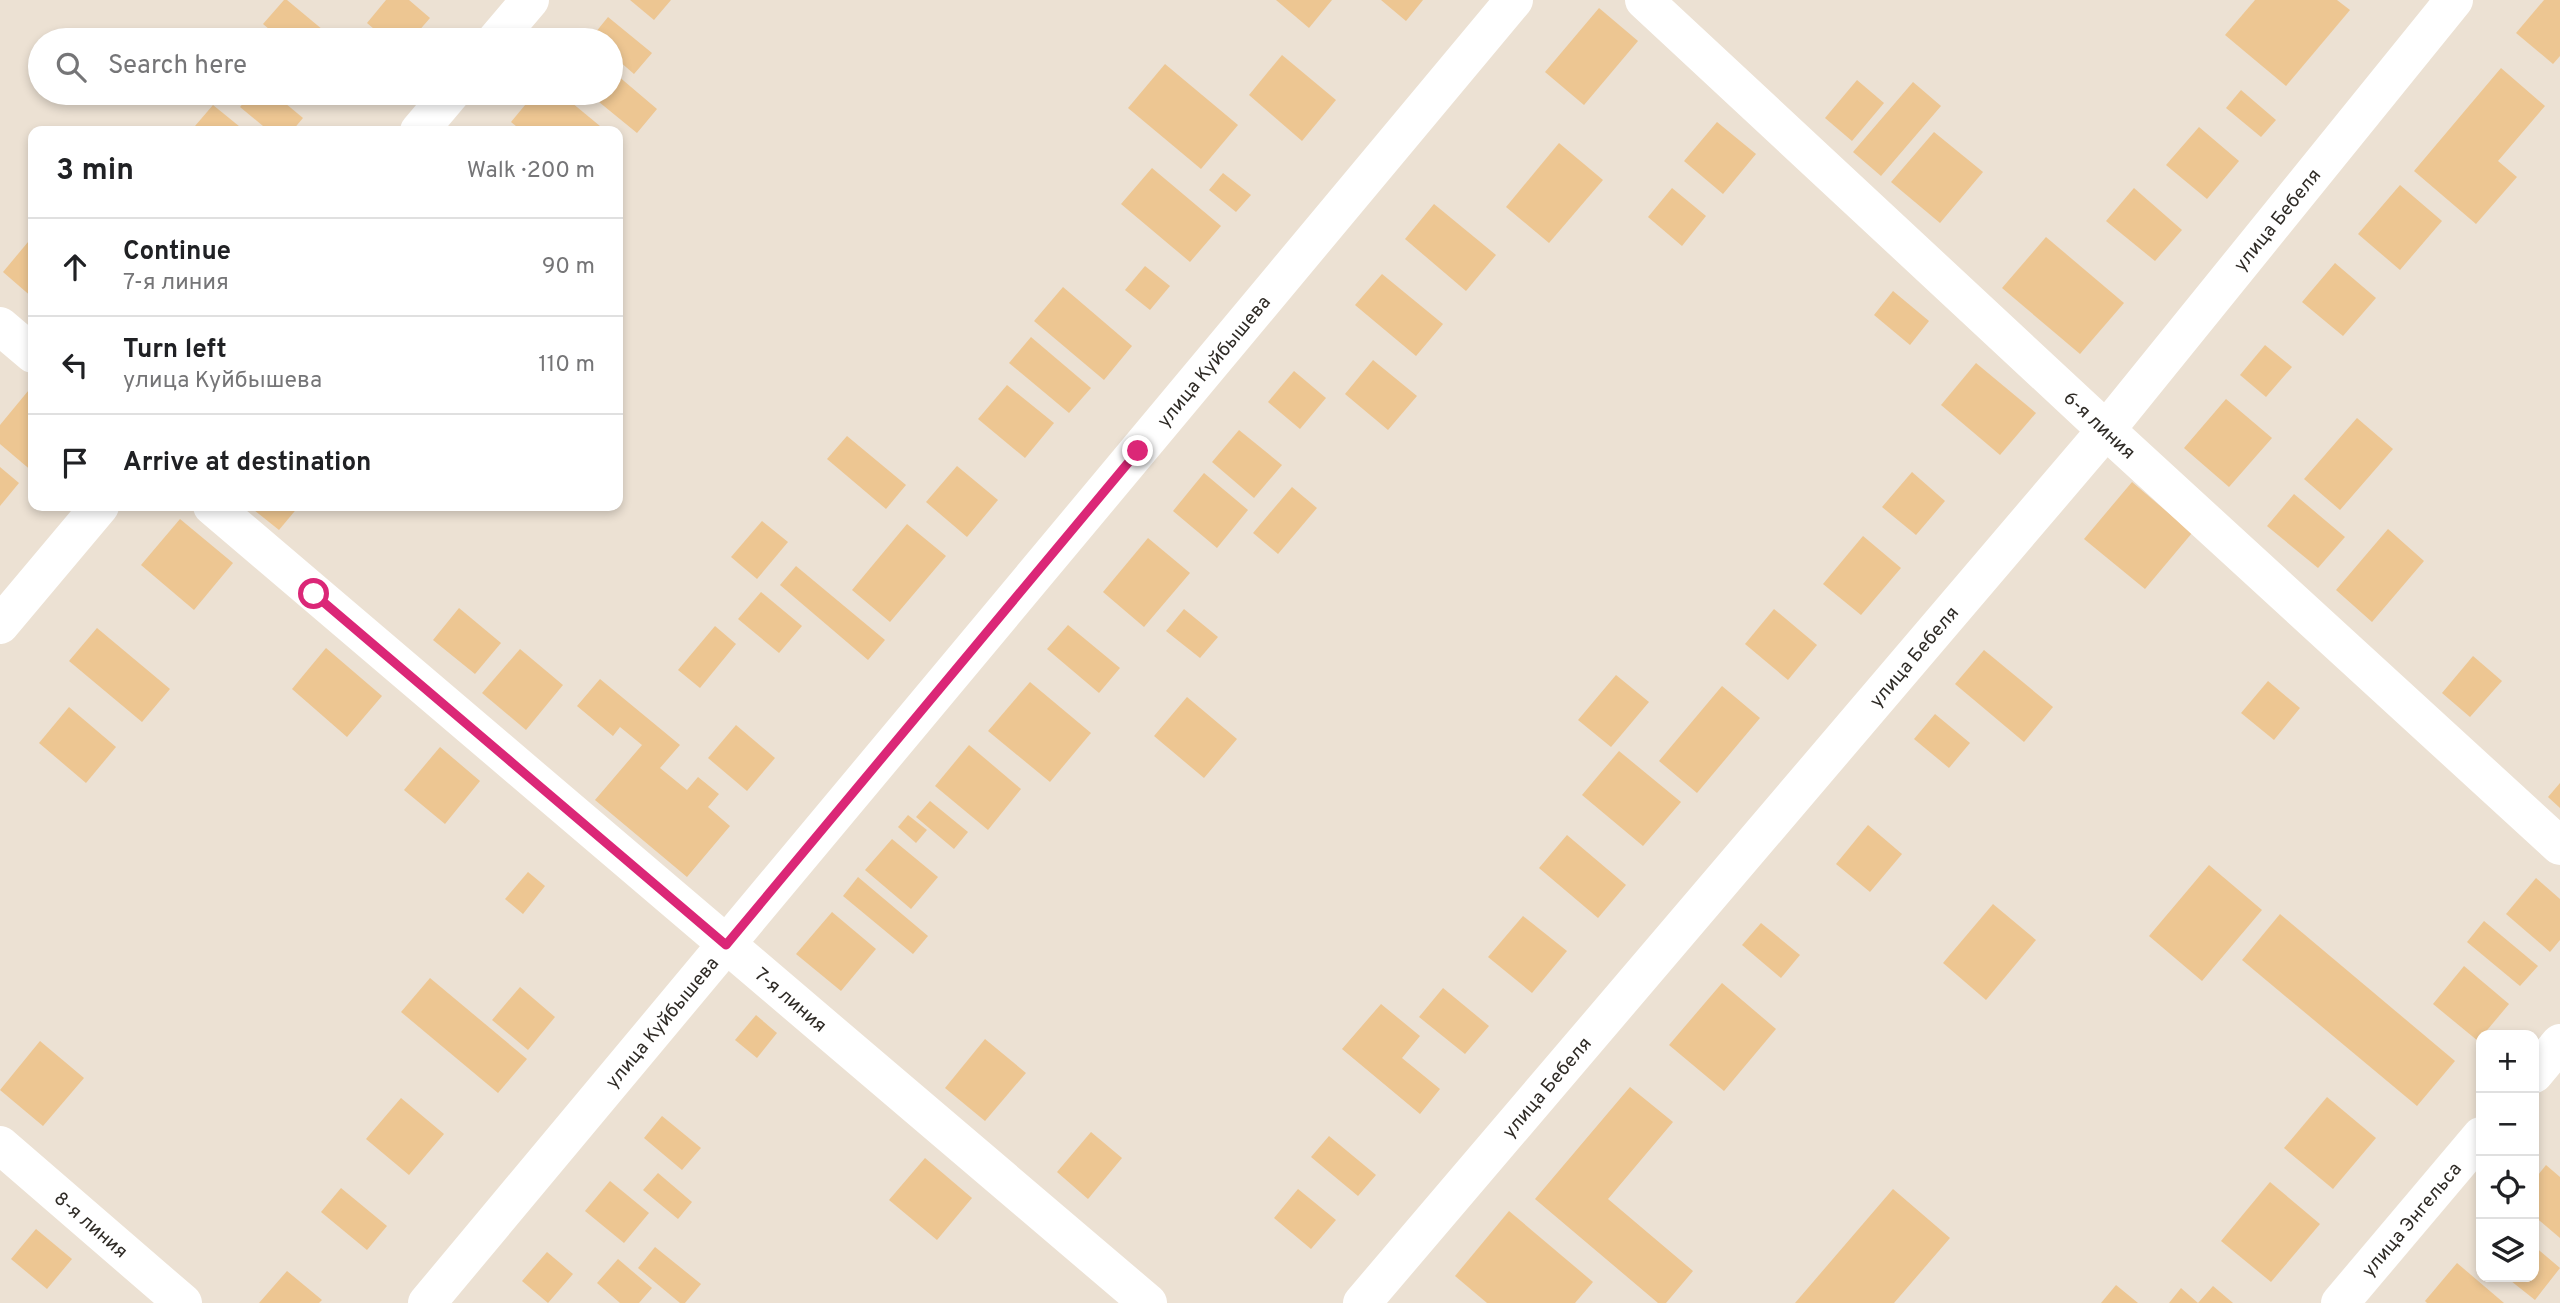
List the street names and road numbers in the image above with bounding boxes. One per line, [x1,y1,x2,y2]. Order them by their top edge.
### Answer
street label: улица Бебеля [2229,164,2327,277]
street label: улица Куйбышева [1153,291,1276,433]
street label: 6-я линия [2058,387,2140,465]
street label: улица Бебеля [1865,602,1965,713]
street label: улица Куйбышева [601,952,725,1094]
street label: 7-я линия [749,963,831,1038]
street label: улица Бебеля [1498,1033,1598,1144]
street label: улица Энгельса [2357,1158,2468,1282]
street label: 8-я линия [48,1187,132,1264]

